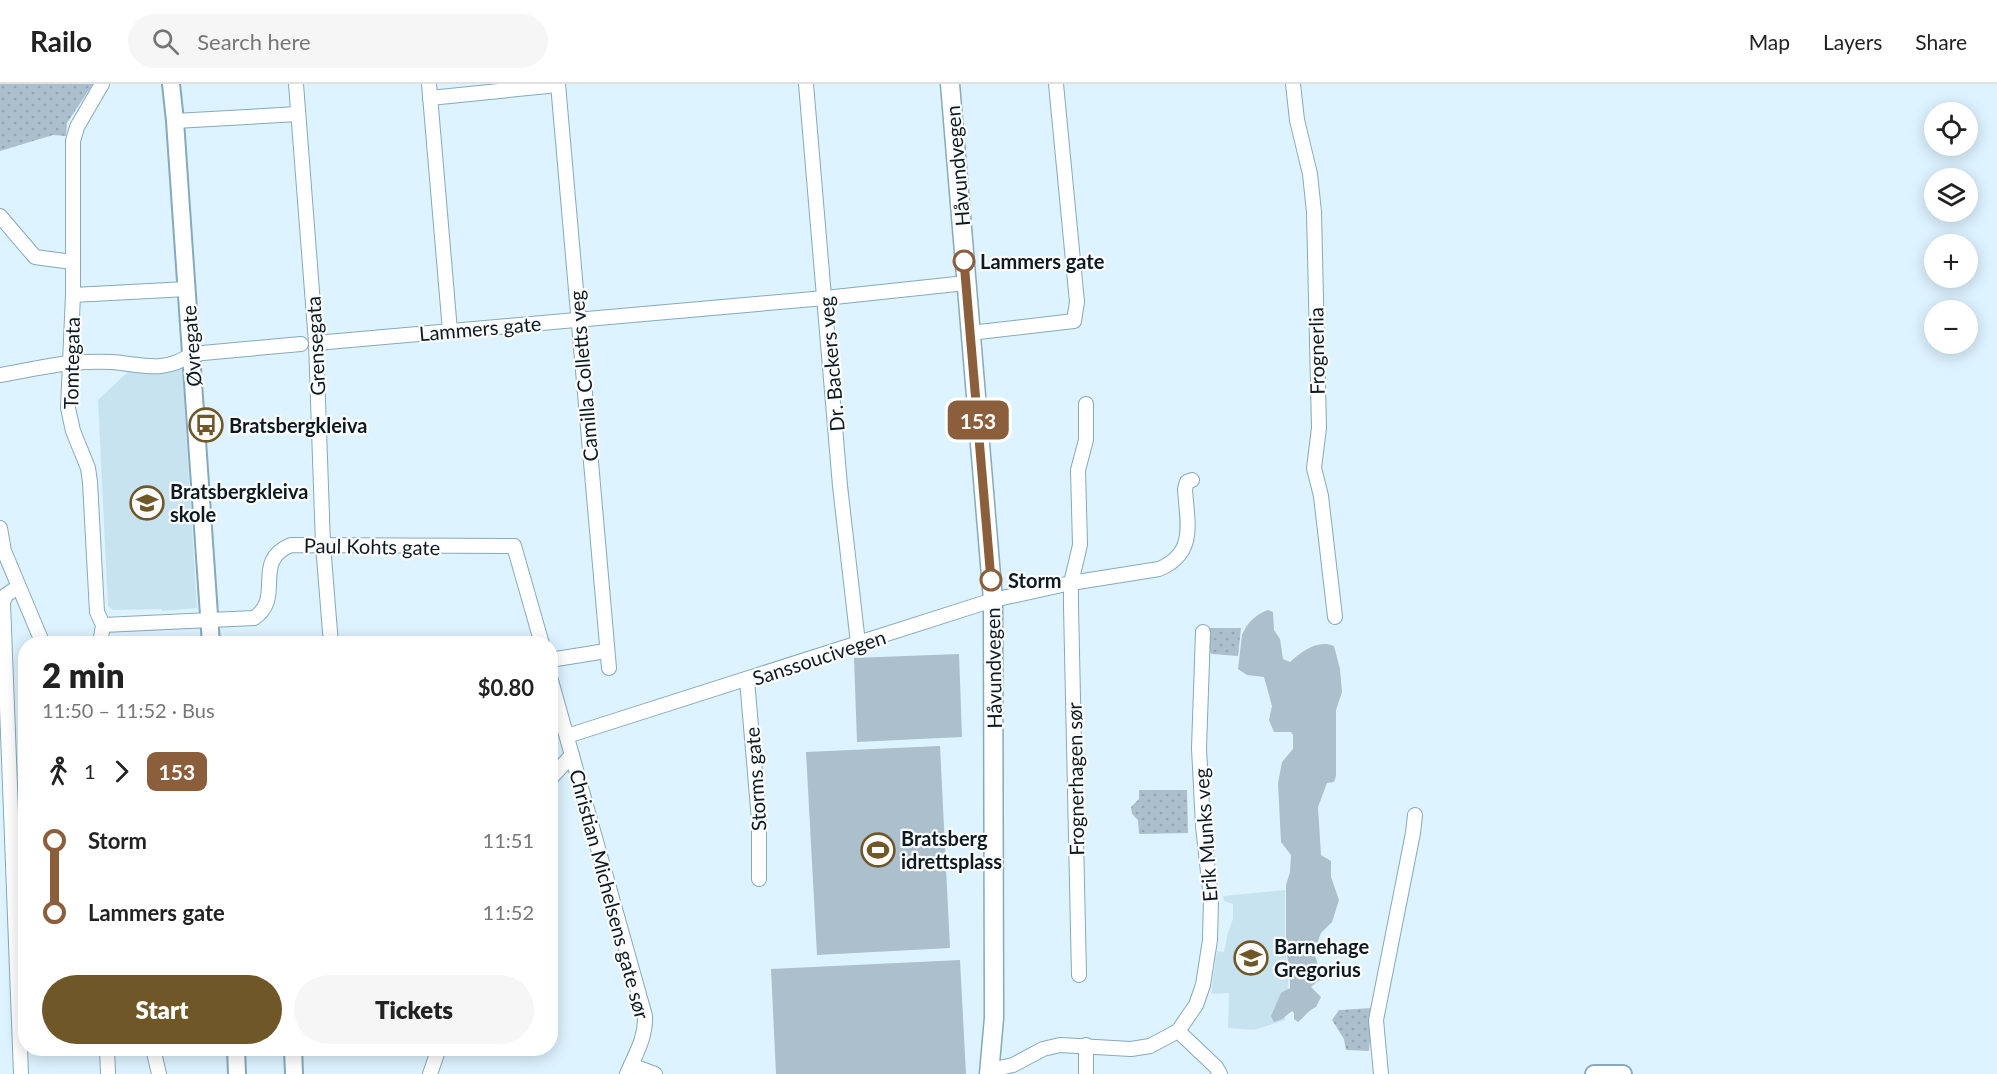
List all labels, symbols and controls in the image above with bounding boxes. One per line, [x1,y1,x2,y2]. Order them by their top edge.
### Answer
search box [128,14,548,68]
text: Railo [30,24,92,58]
icon: search [149,25,182,58]
text: Search here [197,28,311,55]
text: Map [1749,29,1790,54]
text: Layers [1823,29,1882,54]
text: Share [1915,29,1967,54]
map controls [1924,102,1978,354]
button: locate [1924,102,1978,156]
street label: Håvundvegen [940,105,974,227]
button: layers [1924,168,1978,222]
button: + [1924,234,1978,288]
place label: Lammers gate [980,249,1105,273]
marker: Lammers gate [953,250,975,272]
street label: Camilla Colletts veg [564,290,602,462]
street label: Grensegata [300,296,330,396]
street label: Dr. Backers veg [813,296,849,432]
button: − [1924,300,1978,354]
street label: Øvregate [176,304,206,388]
street label: Frognerlia [1303,307,1329,395]
street label: Lammers gate [418,311,542,345]
street label: Tomtegata [58,317,84,409]
line badge: 153 [944,400,1012,440]
bus stop icon: Bratsbergkleiva [188,407,224,443]
text: 153 [960,408,996,433]
place label: Bratsbergkleiva [229,413,367,437]
place label: Bratsbergkleiva skole [170,479,308,526]
school or university icon: Bratsbergkleiva skole [129,485,165,521]
street label: Paul Kohts gate [304,533,440,559]
place label: Storm [1008,568,1062,592]
marker: Storm [980,569,1002,591]
street label: Håvundvegen [980,607,1006,729]
street label: Sanssoucivegen [749,624,889,690]
text: 2 min [42,655,124,695]
text: $0.80 [478,674,534,701]
text: 11:50 – 11:52 · Bus [42,698,215,722]
street label: Frognerhagen sør [1062,701,1088,856]
street label: Storms gate [739,726,771,832]
icon: walk [42,755,75,788]
icon: forward [105,755,138,788]
text: 1 [84,759,96,783]
text: 153 [159,759,195,784]
street label: Christian Michelsens gate sør [565,767,655,1022]
street label: Erik Munks veg [1188,767,1222,903]
place label: Bratsberg idrettsplass [901,826,1002,873]
text: Storm [88,827,147,854]
text: 11:51 [483,828,534,852]
sports icon: Bratsberg idrettsplass [860,832,896,868]
text: Lammers gate [88,899,225,926]
text: 11:52 [483,900,534,924]
place label: Barnehage Gregorius [1274,934,1369,981]
school or university icon: Barnehage Gregorius [1233,940,1269,976]
button: Start [42,975,282,1044]
button: Tickets [294,975,534,1044]

